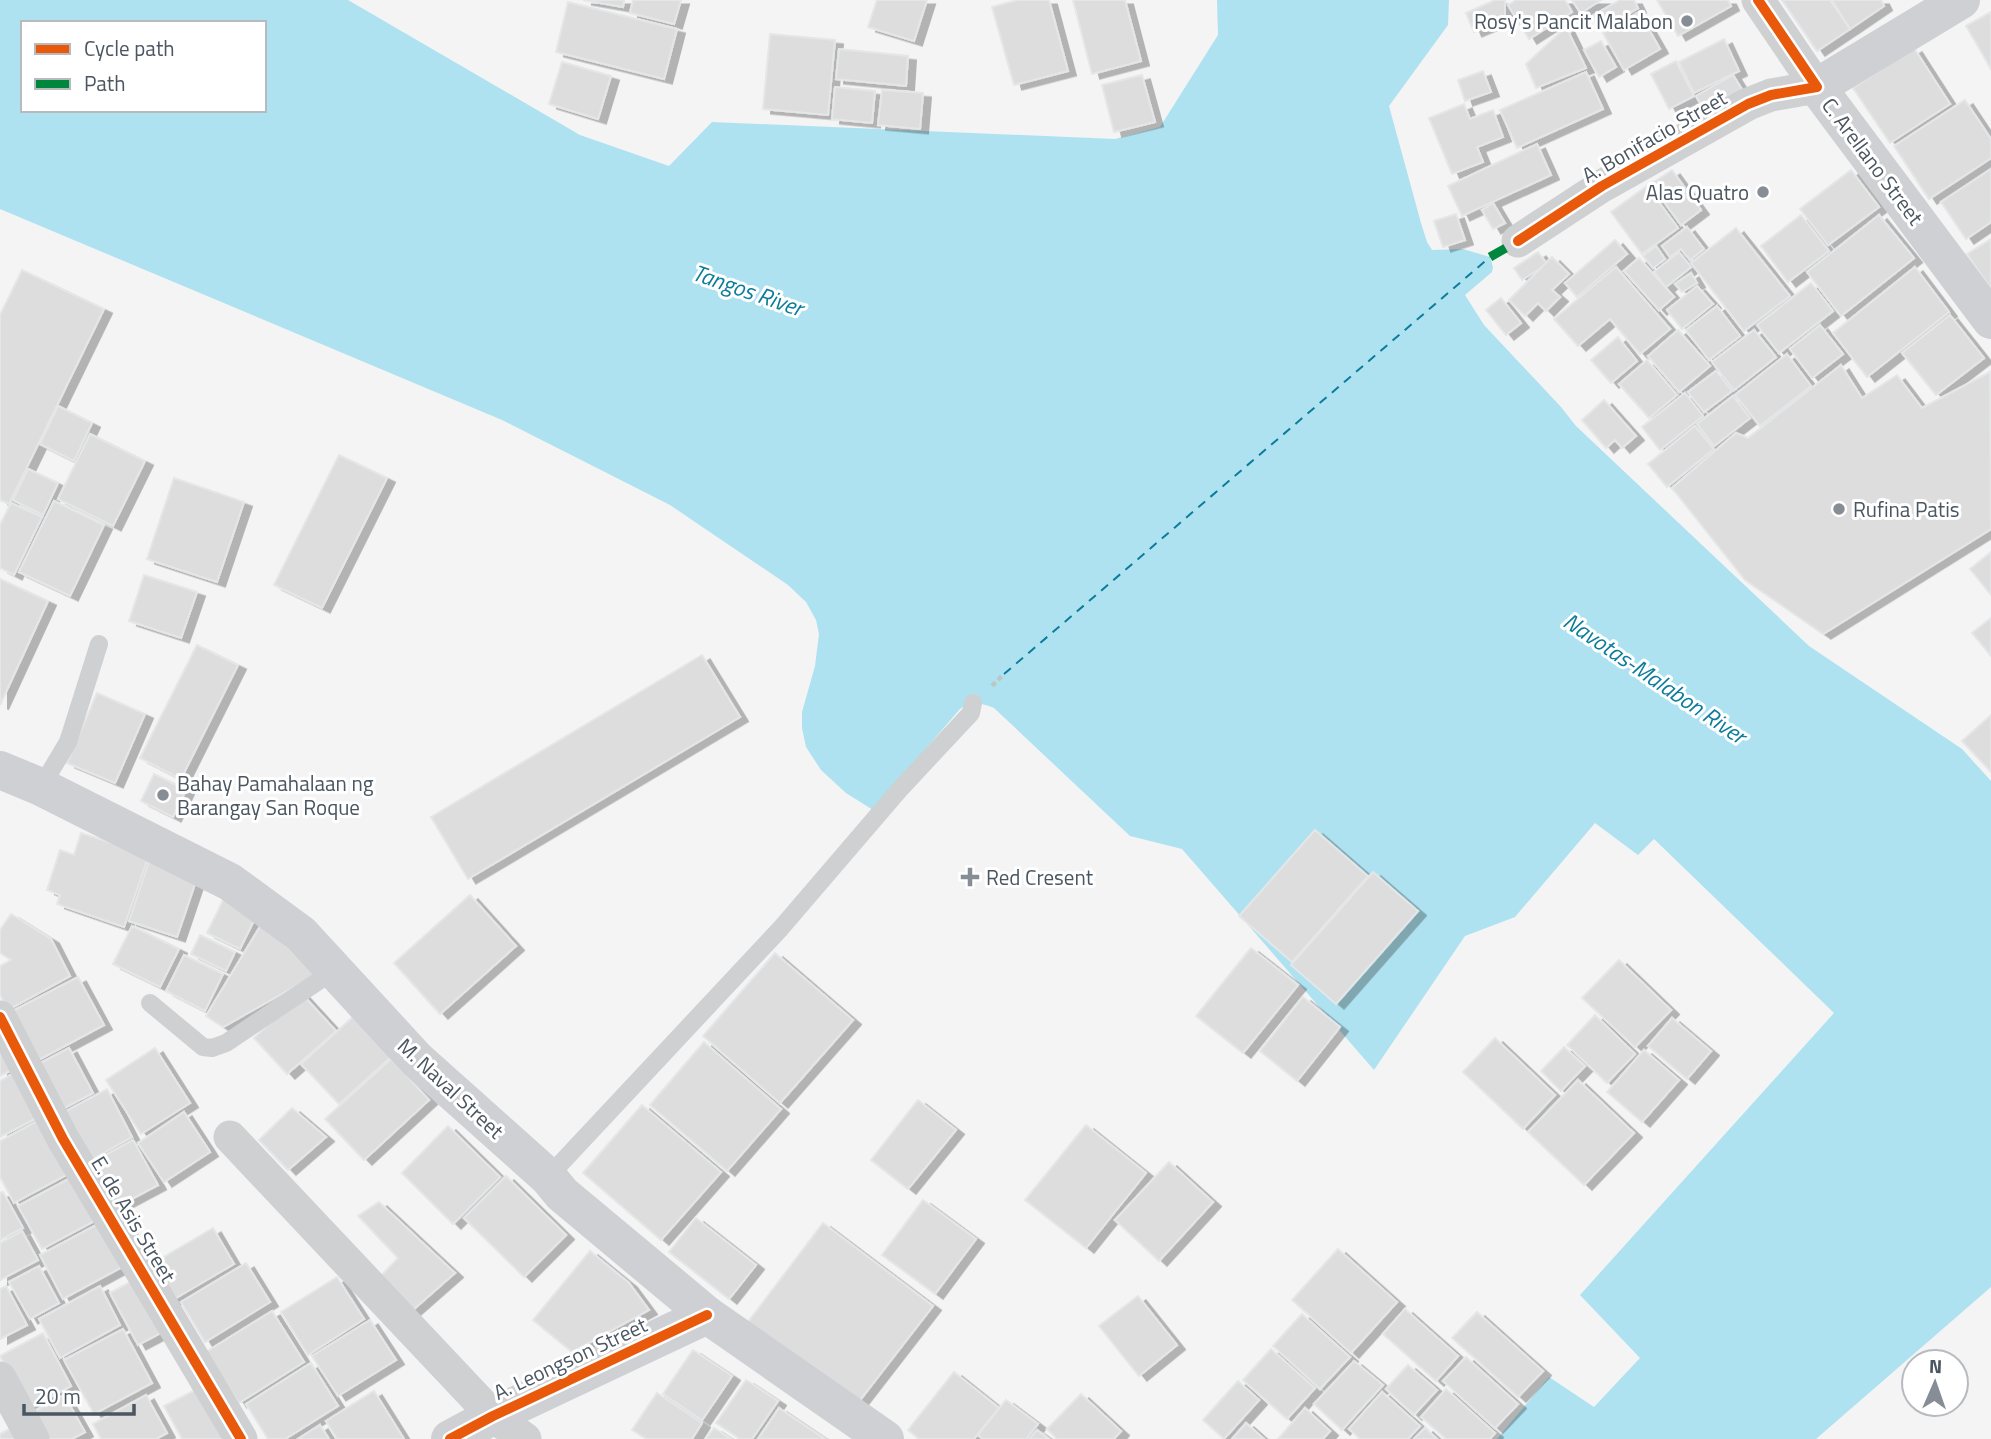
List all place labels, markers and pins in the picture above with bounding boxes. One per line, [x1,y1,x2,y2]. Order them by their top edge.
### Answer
place label: Rosy's Pancit Malabon [1474,5,1673,37]
marker: Rosy's Pancit Malabon [1679,13,1695,29]
place label: Alas Quatro [1646,176,1749,208]
marker: Alas Quatro [1755,184,1771,200]
place label: Rufina Patis [1853,493,1960,525]
marker: Rufina Patis [1831,501,1847,517]
place label: Bahay Pamahalaan ng Barangay San Roque [177,767,374,823]
marker: Bahay Pamahalaan ng Barangay San Roque [155,787,171,803]
place label: Red Cresent [986,861,1094,893]
marker: Red Cresent [960,867,980,887]

